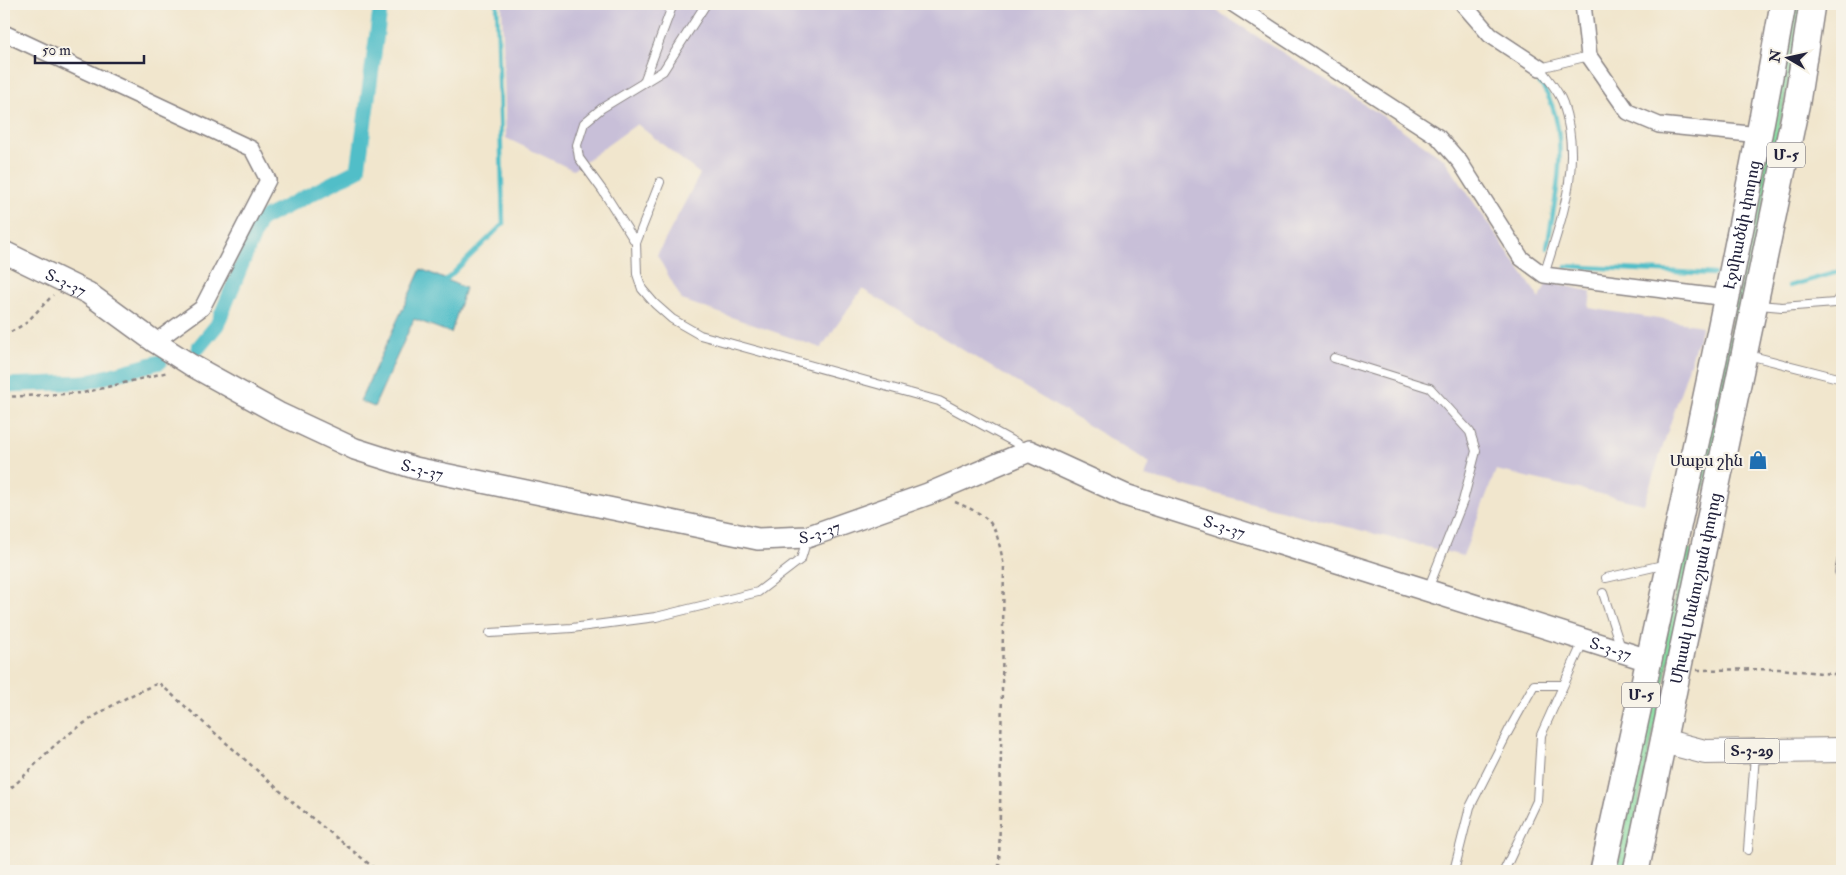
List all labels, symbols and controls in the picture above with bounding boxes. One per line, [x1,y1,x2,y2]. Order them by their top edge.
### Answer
scale bar [35,32,144,64]
north arrow [1764,32,1814,82]
text: 50 m [42,41,71,60]
text: N [1766,48,1785,65]
road number: Մ-5 [1767,142,1805,168]
street label: Էջմիածնի փողոց [1720,159,1765,291]
street label: Տ-3-37 [42,265,90,302]
shop icon: Մաքս շին [1747,449,1769,471]
place label: Մաքս շին [1670,451,1743,471]
street label: Տ-3-37 [399,455,446,485]
street label: Միսակ Մանուշյան փողոց [1666,491,1726,686]
street label: Տ-3-37 [1201,511,1248,543]
street label: Տ-3-37 [799,517,844,548]
street label: Տ-3-37 [1587,633,1634,665]
road number: Մ-5 [1622,682,1660,708]
road number: Տ-3-29 [1724,738,1780,764]

